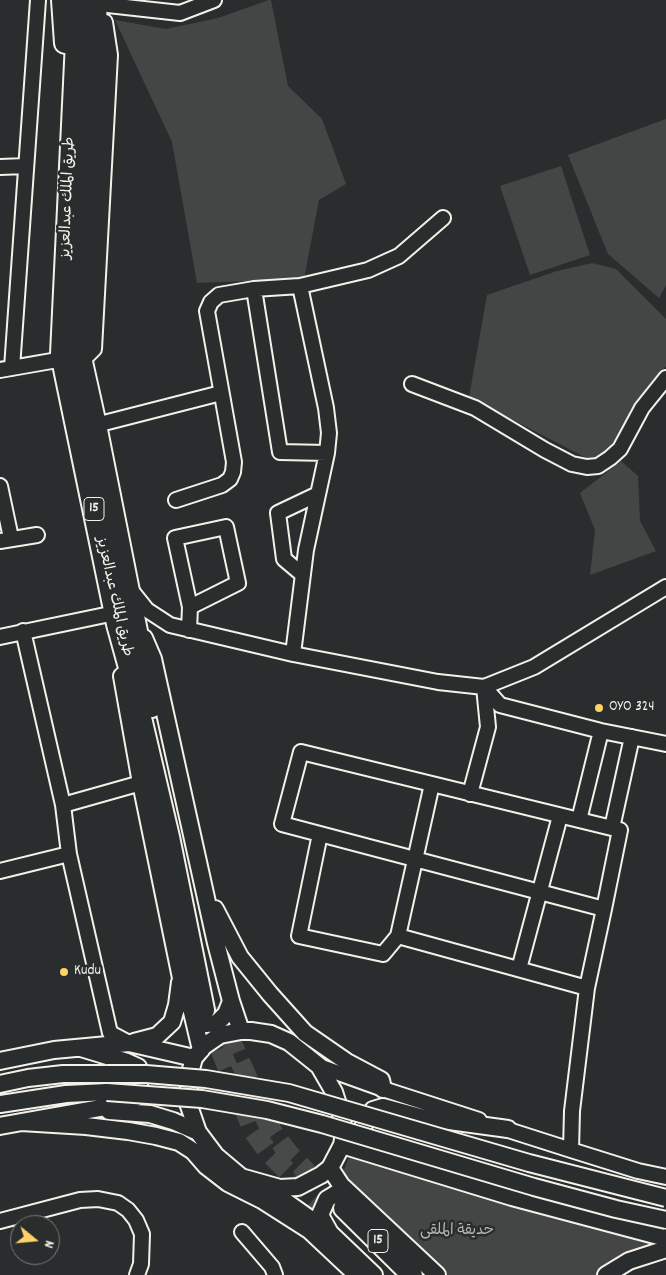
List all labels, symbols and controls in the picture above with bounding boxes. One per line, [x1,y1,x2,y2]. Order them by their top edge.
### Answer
street label: طريق الملك عبدالعزيز [58,137,80,259]
road number: 15 [84,498,104,520]
street label: طريق الملك عبدالعزيز [90,535,136,659]
place label: OYO 324 [609,699,655,717]
marker: OYO 324 [593,702,605,714]
place label: Kudu [74,963,101,981]
marker: Kudu [58,966,70,978]
north arrow [10,1215,60,1265]
park label: حديقة الملقى [420,1223,494,1241]
road number: 15 [368,1230,388,1252]
text: N [38,1238,59,1250]

